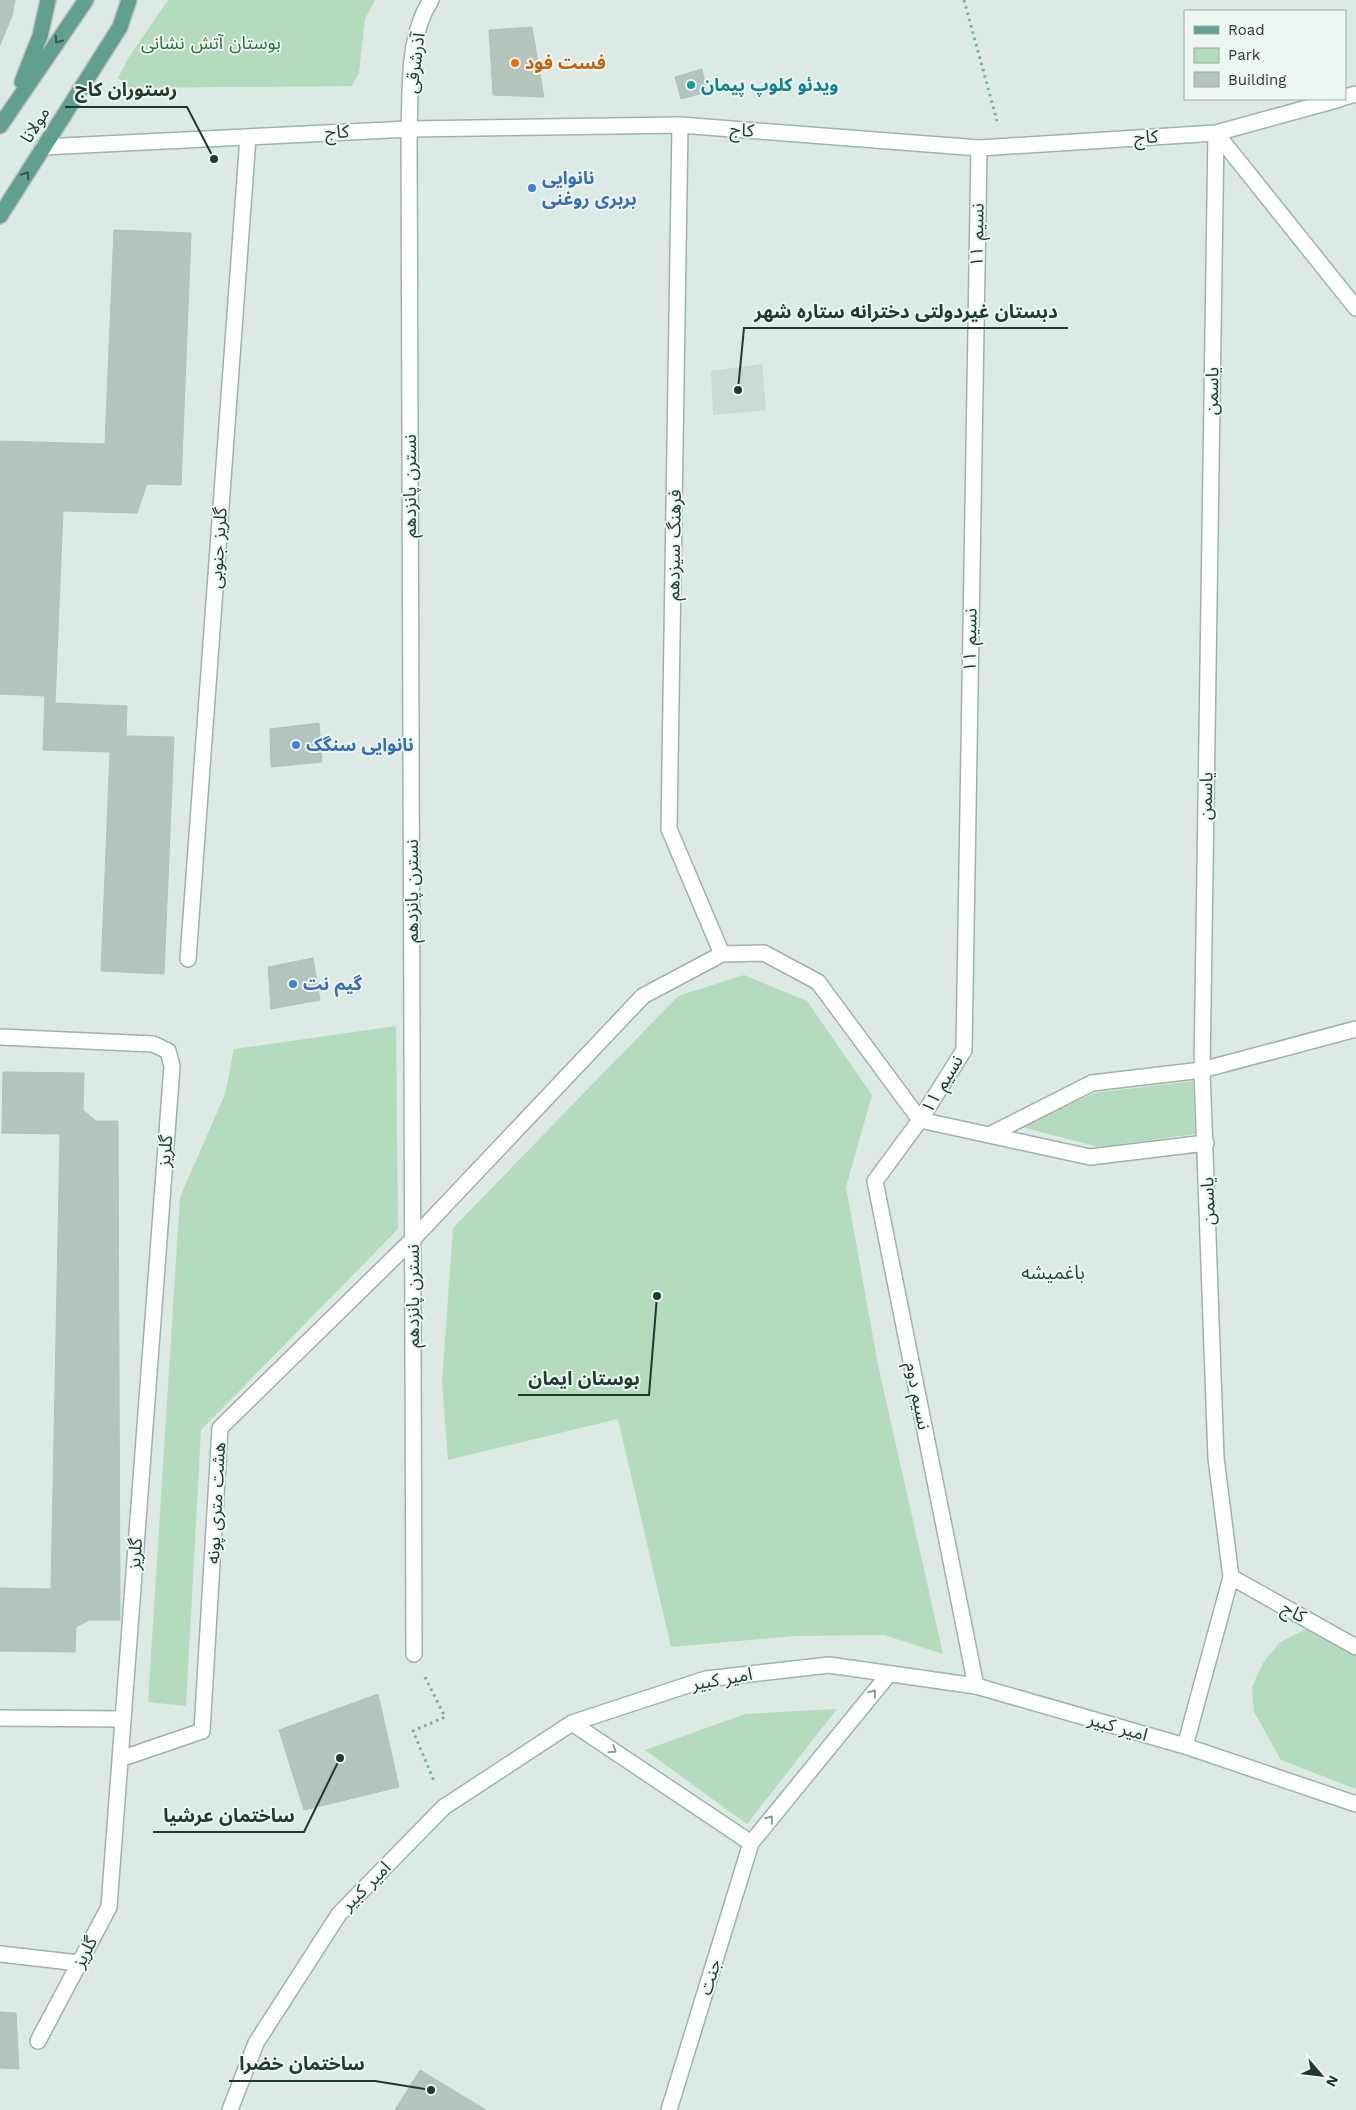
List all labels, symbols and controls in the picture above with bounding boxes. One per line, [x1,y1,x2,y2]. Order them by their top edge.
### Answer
legend [1184,10,1346,100]
text: Road [1228,21,1265,39]
street label: آذرشرقی [400,31,430,95]
park label: بوستان آتش نشانی [141,32,281,54]
one-way arrow [55,34,64,44]
text: Park [1228,46,1261,64]
place label: فست فود [525,52,606,73]
marker: فست فود [509,57,521,69]
text: Building [1228,71,1286,89]
callout: رستوران کاج [65,73,187,107]
place label: ویدئو کلوپ پیمان [701,74,839,97]
text: رستوران کاج [75,78,177,103]
marker: ویدئو کلوپ پیمان [685,79,697,91]
street label: مولانا [15,103,55,147]
street label: کاج [729,118,755,144]
street label: کاج [324,120,350,146]
street label: کاج [1133,125,1159,151]
place label: نانوایی بربری روغنی [542,167,637,210]
one-way arrow [20,171,29,180]
marker: نانوایی بربری روغنی [526,182,538,194]
street label: نسیم ۱۱ [965,203,991,267]
callout: دبستان غیردولتی دخترانه ستاره شهر [744,294,1068,328]
text: دبستان غیردولتی دخترانه ستاره شهر [753,300,1058,323]
street label: یاسمن [1201,367,1223,415]
street label: نسترن پانزدهم [399,434,423,538]
street label: فرهنگ سیزدهم [662,489,688,601]
street label: گلریز جنوبی [204,506,232,589]
street label: نسیم ۱۱ [958,608,984,672]
place label: نانوایی سنگک [306,734,414,755]
marker: نانوایی سنگک [290,739,302,751]
street label: یاسمن [1195,772,1217,820]
street label: نسترن پانزدهم [401,839,425,943]
place label: گیم نت [303,973,363,997]
marker: گیم نت [287,978,299,990]
street label: نسیم ۱۱ [916,1051,970,1118]
street label: گلریز [153,1134,177,1169]
street label: یاسمن [1196,1176,1220,1226]
street label: نسترن پانزدهم [402,1244,426,1348]
district label: باغمیشه [1021,1261,1085,1284]
street label: نسیم دوم [898,1360,935,1432]
callout: بوستان ایمان [518,1361,649,1395]
text: بوستان ایمان [528,1367,640,1390]
street label: هشت متری پونه [202,1441,230,1565]
street label: گلریز [123,1537,147,1572]
street label: کاج [1277,1597,1310,1630]
street label: امیر کبیر [689,1663,754,1695]
one-way arrow [867,1690,875,1699]
street label: امیر کبیر [1085,1708,1150,1746]
one-way arrow [607,1744,616,1753]
callout: ساختمان عرشیا [153,1798,304,1832]
text: ساختمان عرشیا [163,1804,295,1827]
one-way arrow [765,1816,773,1825]
street label: امیر کبیر [336,1857,395,1916]
street label: گلریز [67,1932,102,1972]
street label: جنت [694,1956,725,1997]
callout: ساختمان خضرا [229,2047,375,2081]
north arrow [1296,2050,1346,2100]
text: ساختمان خضرا [239,2052,365,2075]
text: N [1323,2073,1342,2089]

